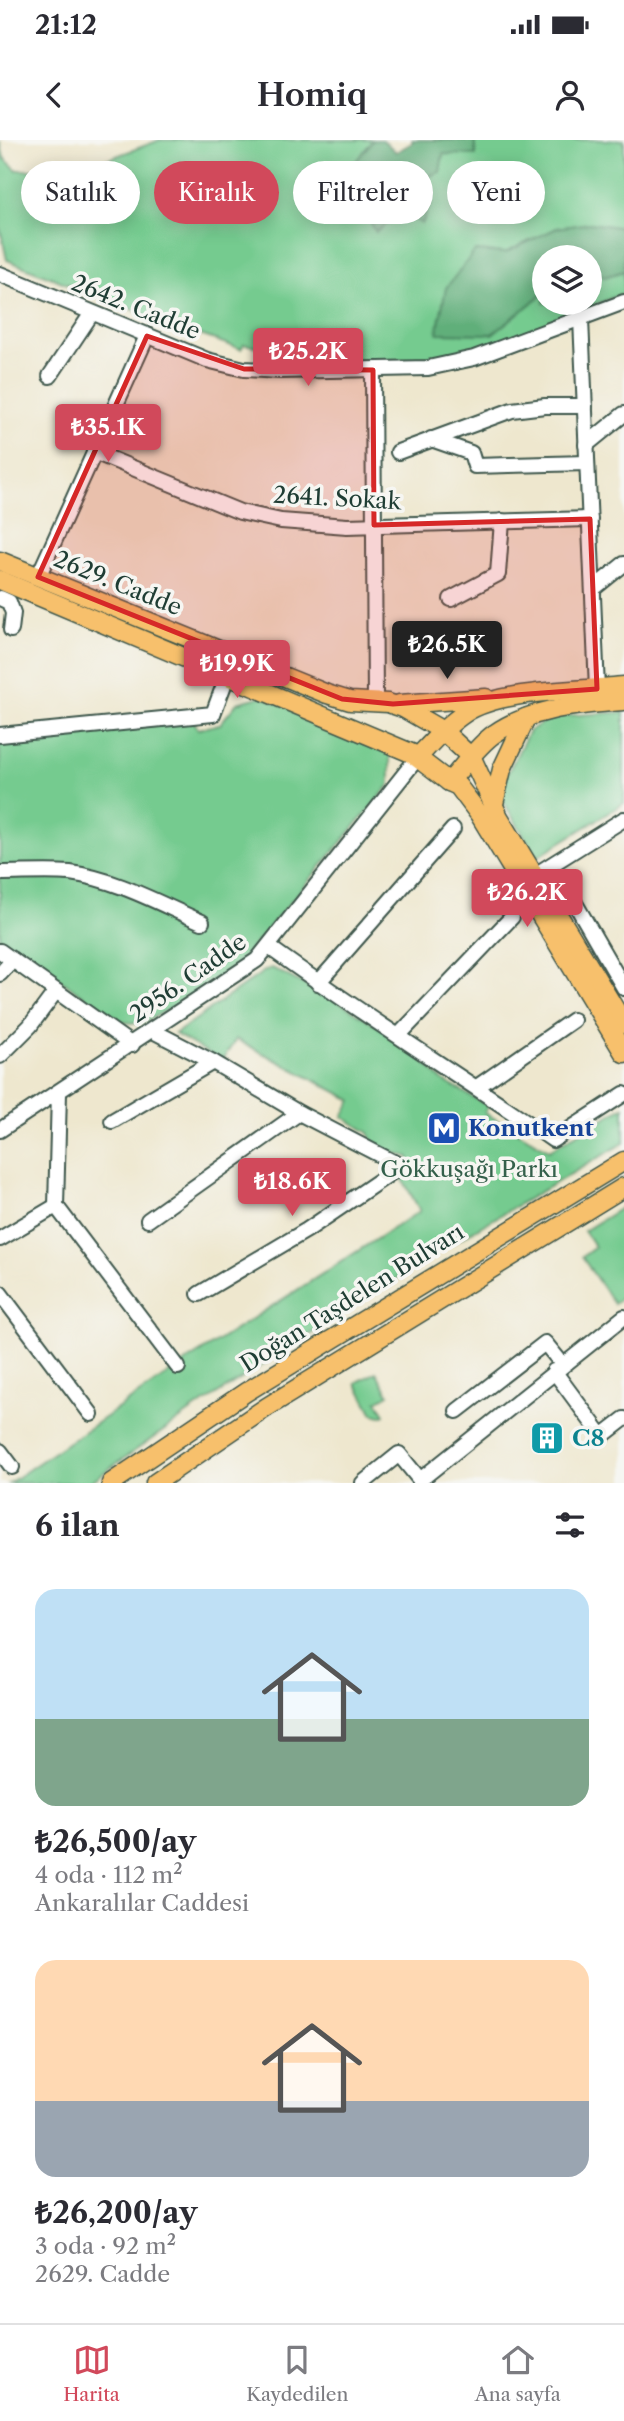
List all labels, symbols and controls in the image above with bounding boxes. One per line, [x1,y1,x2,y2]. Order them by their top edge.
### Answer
text: 21:12 [35,9,97,41]
text: Homiq [257,75,367,114]
icon: back [35,76,73,114]
icon: person [551,76,589,114]
chip: Satılık [21,161,140,224]
chip: Kiralık [154,161,279,224]
chip: Filtreler [293,161,433,224]
chip: Yeni [447,161,545,224]
map controls [532,245,602,315]
button: layers [532,245,602,315]
street label: 2642. Cadde [68,269,204,345]
pin: ₺25.2K [251,328,365,388]
text: ₺25.2K [269,337,347,365]
pin: ₺35.1K [51,404,165,464]
text: ₺35.1K [71,413,145,441]
street label: 2641. Sokak [272,481,403,515]
street label: 2629. Cadde [50,545,186,621]
pin: ₺26.5K [390,622,504,681]
text: ₺26.5K [408,630,486,658]
pin: ₺19.9K [180,640,294,700]
text: ₺19.9K [200,649,274,677]
pin: ₺26.2K [470,870,584,929]
text: ₺26.2K [488,878,566,906]
street label: 2956. Cadde [124,928,252,1028]
metro station icon: Konutkent [425,1109,463,1147]
place label: Konutkent [468,1114,595,1142]
park label: Gökkuşağı Parkı [380,1155,558,1183]
pin: ₺18.6K [235,1158,349,1218]
text: ₺18.6K [254,1167,330,1195]
street label: Doğan Taşdelen Bulvarı [235,1218,469,1378]
building icon: C8 [528,1419,566,1457]
place label: C8 [572,1424,605,1452]
icon: filters [551,1506,589,1544]
text: 6 ilan [35,1507,120,1544]
icon: home [249,1634,375,1760]
text: ₺26,500/ay [35,1823,196,1860]
text: 4 oda · 112 m² [35,1861,183,1889]
text: Ankaralılar Caddesi [35,1889,249,1917]
icon: home [249,2005,375,2131]
text: ₺26,200/ay [35,2194,197,2231]
text: 3 oda · 92 m² [35,2232,176,2260]
text: 2629. Cadde [35,2260,170,2288]
tab: Harita [63,2341,120,2406]
tab: Kaydedilen [246,2341,348,2406]
tab: Ana sayfa [475,2341,561,2406]

